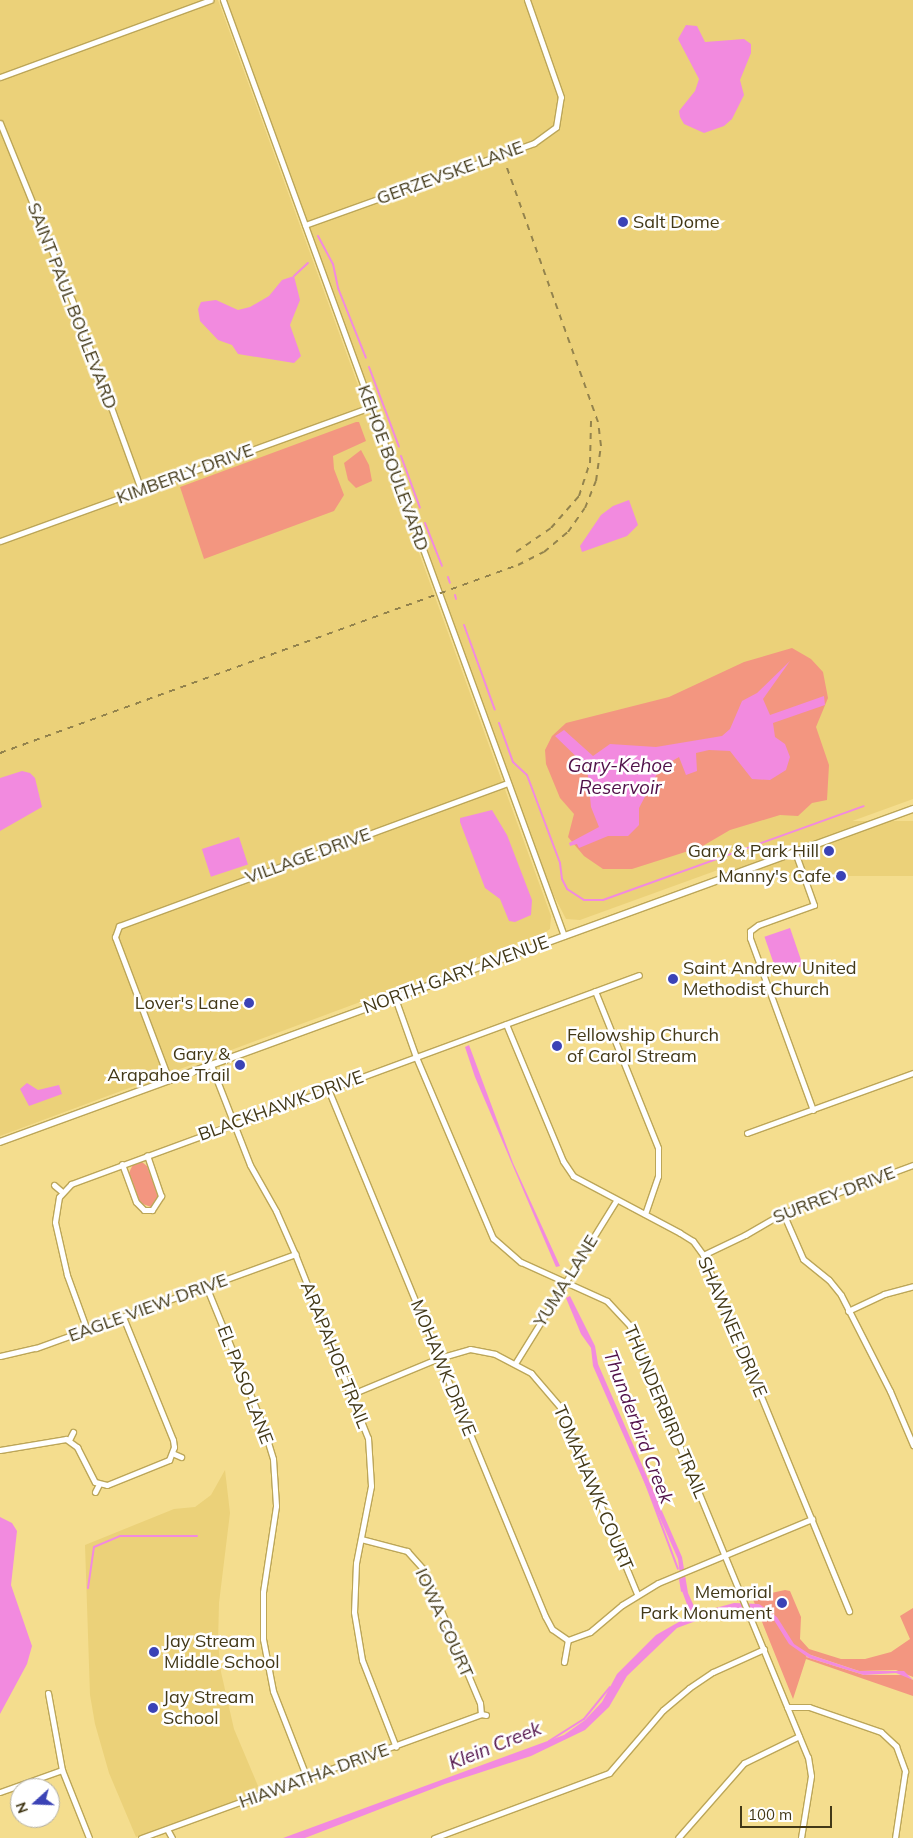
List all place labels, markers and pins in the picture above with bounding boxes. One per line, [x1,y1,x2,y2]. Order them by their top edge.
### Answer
place label: Salt Dome [633,211,720,233]
marker: Salt Dome [617,216,629,228]
place label: Gary & Park Hill [688,840,819,862]
marker: Gary & Park Hill [823,845,835,857]
place label: Manny's Cafe [718,865,831,887]
marker: Manny's Cafe [835,870,847,882]
place label: Saint Andrew United Methodist Church [683,958,857,1001]
marker: Saint Andrew United Methodist Church [667,973,679,985]
place label: Lover's Lane [135,992,239,1014]
marker: Lover's Lane [243,997,255,1009]
place label: Fellowship Church of Carol Stream [567,1025,719,1068]
marker: Fellowship Church of Carol Stream [551,1040,563,1052]
place label: Gary & Arapahoe Trail [107,1044,230,1086]
marker: Gary & Arapahoe Trail [234,1059,246,1071]
place label: Memorial Park Monument [640,1582,772,1625]
marker: Memorial Park Monument [776,1597,788,1609]
place label: Jay Stream Middle School [164,1631,280,1674]
marker: Jay Stream Middle School [148,1646,160,1658]
place label: Jay Stream School [163,1687,254,1730]
marker: Jay Stream School [147,1702,159,1714]

